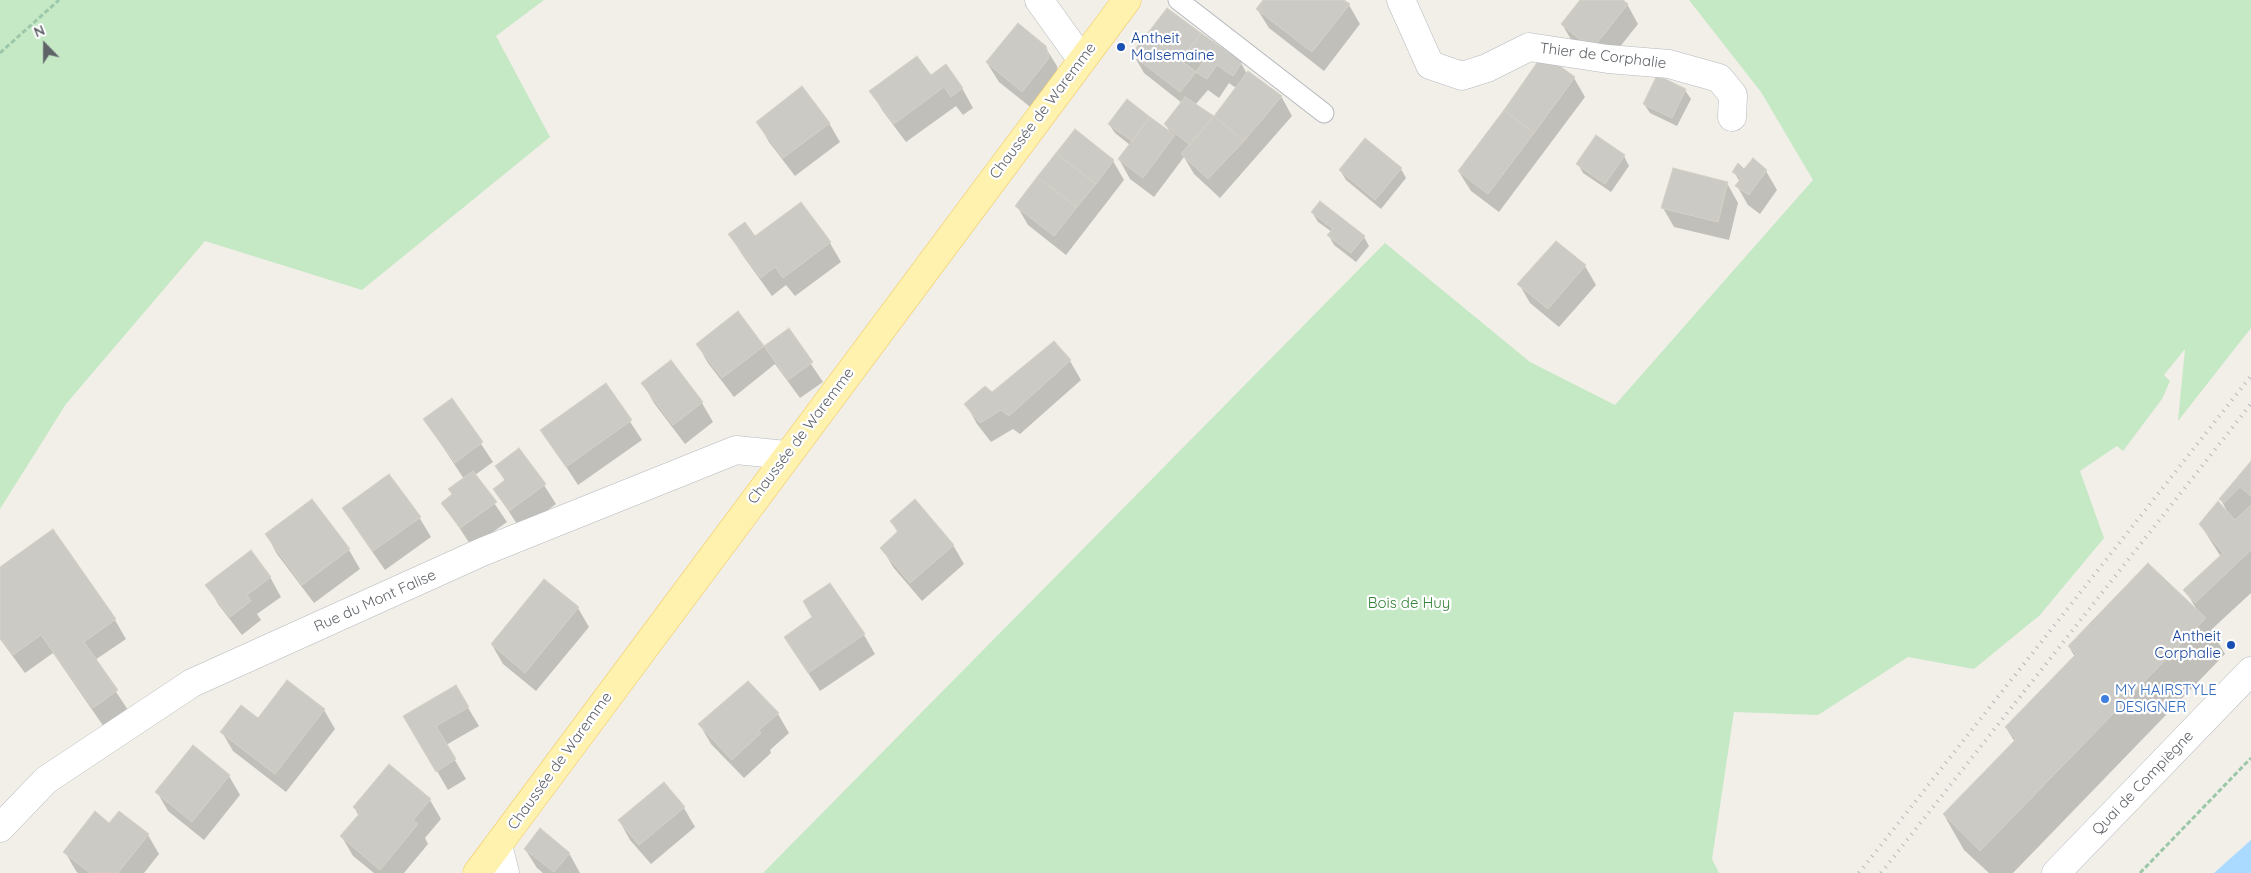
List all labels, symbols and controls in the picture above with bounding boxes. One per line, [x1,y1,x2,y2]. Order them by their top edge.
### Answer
north arrow [20,20,70,70]
text: N [31,21,48,41]
place label: Antheit Malsemaine [1131,29,1215,64]
street label: Chaussée de Waremme [986,39,1100,183]
street label: Thier de Corphalie [1539,39,1667,73]
marker: Antheit Malsemaine [1115,41,1127,53]
street label: Chaussée de Waremme [744,364,858,508]
street label: Rue du Mont Falise [311,566,439,636]
park label: Bois de Huy [1368,594,1450,612]
place label: Antheit Corphalie [2155,627,2221,662]
marker: Antheit Corphalie [2225,639,2237,651]
place label: MY HAIRSTYLE DESIGNER [2115,681,2217,716]
street label: Chaussée de Waremme [504,689,616,833]
marker: MY HAIRSTYLE DESIGNER [2099,693,2111,705]
street label: Quai de Compiègne [2089,727,2197,839]

